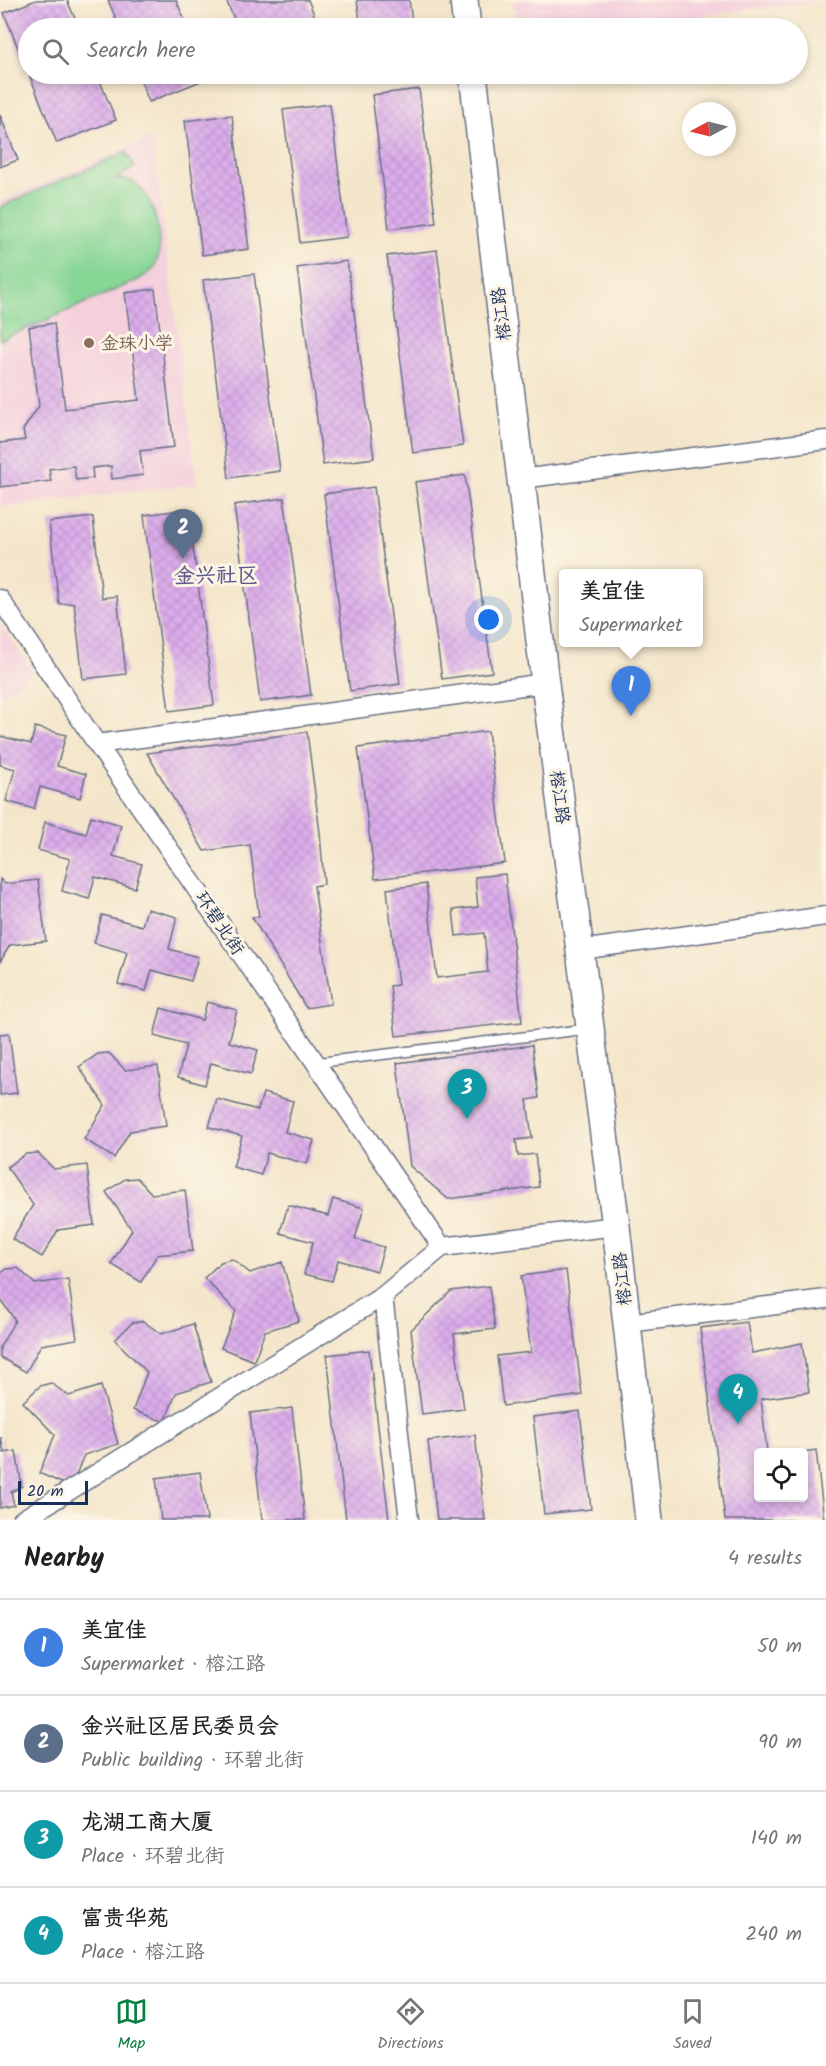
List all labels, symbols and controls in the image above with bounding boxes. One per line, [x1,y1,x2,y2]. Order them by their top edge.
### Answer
search box [18,18,808,84]
text: Search here [87,34,195,69]
icon: search [39,35,72,68]
north arrow [682,102,736,156]
street label: 榕江路 [485,285,520,342]
place label: 金珠小学 [101,330,173,359]
marker: 金珠小学 [82,336,96,350]
pin: 2 [164,510,202,559]
district label: 金兴社区 [174,560,258,593]
popup [559,569,703,647]
text: 美宜佳 [579,575,645,610]
your location [474,605,503,634]
text: Supermarket [579,610,683,642]
pin: 1 [612,666,650,716]
street label: 榕江路 [541,769,576,826]
street label: 环碧北街 [187,886,251,962]
pin: 3 [448,1070,486,1119]
street label: 榕江路 [606,1250,641,1307]
pin: 4 [718,1374,758,1424]
map controls [754,1448,808,1502]
button: locate [754,1448,808,1502]
scale bar [18,1478,88,1506]
text: 20 m [27,1479,63,1504]
text: Nearby [24,1538,104,1580]
text: 4 results [728,1543,802,1575]
text: 美宜佳 [81,1614,147,1649]
text: 1 [40,1631,47,1663]
text: 50 m [757,1631,802,1663]
text: Supermarket · 榕江路 [81,1649,265,1681]
text: 金兴社区居民委员会 [81,1710,279,1745]
text: 2 [38,1727,49,1759]
text: 90 m [758,1727,802,1759]
text: Public building · 环碧北街 [81,1745,304,1777]
text: 龙湖工商大厦 [81,1806,213,1841]
text: 3 [38,1823,49,1855]
text: 140 m [751,1823,802,1855]
text: Place · 环碧北街 [81,1841,225,1873]
text: 富贵华苑 [81,1902,169,1937]
text: 4 [38,1919,49,1951]
text: 240 m [745,1919,802,1951]
text: Place · 榕江路 [81,1937,205,1969]
tab: Map [115,1995,148,2056]
tab: Directions [377,1995,444,2056]
tab: Saved [673,1995,711,2056]

